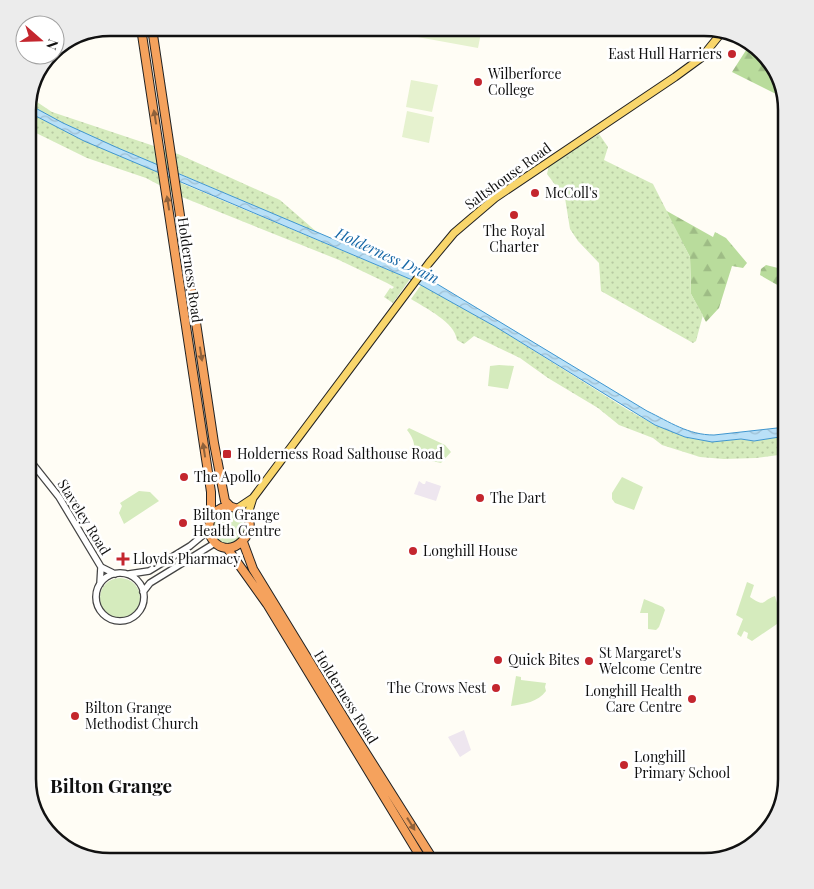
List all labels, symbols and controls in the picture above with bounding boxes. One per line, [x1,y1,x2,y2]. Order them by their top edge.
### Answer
north arrow [15,15,65,65]
text: N [42,37,63,53]
place label: East Hull Harriers [608,44,722,63]
marker: East Hull Harriers [726,48,738,60]
place label: Wilberforce College [487,64,562,99]
marker: Wilberforce College [472,76,484,88]
one-way arrow [150,108,158,124]
street label: Saltshouse Road [461,138,555,213]
place label: McColl's [545,183,598,202]
marker: McColl's [529,187,541,199]
one-way arrow [163,195,171,211]
marker: The Royal Charter [508,209,520,221]
street label: Holderness Road [174,216,207,324]
place label: The Royal Charter [483,221,545,256]
water label: Holderness Drain [332,222,442,288]
one-way arrow [197,346,205,362]
one-way arrow [199,442,207,458]
place label: Holderness Road Salthouse Road [237,444,443,463]
marker: Holderness Road Salthouse Road [221,448,233,460]
place label: The Apollo [194,467,261,486]
marker: The Apollo [178,471,190,483]
street label: Staveley Road [54,475,115,558]
place label: The Dart [490,488,547,507]
marker: The Dart [474,492,486,504]
place label: Bilton Grange Health Centre [193,505,281,540]
marker: Bilton Grange Health Centre [177,517,189,529]
place label: Longhill House [423,541,518,560]
marker: Longhill House [407,545,419,557]
place label: Lloyds Pharmacy [133,549,240,568]
marker: Lloyds Pharmacy [117,553,129,565]
place label: St Margaret's Welcome Centre [598,643,702,678]
street label: Holderness Road [310,647,383,747]
place label: Quick Bites [508,650,579,669]
marker: Quick Bites [492,654,504,666]
marker: St Margaret's Welcome Centre [583,655,595,667]
place label: The Crows Nest [387,678,487,697]
place label: Longhill Health Care Centre [585,681,683,716]
marker: The Crows Nest [490,682,502,694]
marker: Longhill Health Care Centre [686,693,698,705]
place label: Bilton Grange Methodist Church [85,698,199,733]
marker: Bilton Grange Methodist Church [69,710,81,722]
place label: Longhill Primary School [634,747,730,782]
marker: Longhill Primary School [618,759,630,771]
district label: Bilton Grange [50,772,172,798]
one-way arrow [406,818,415,831]

